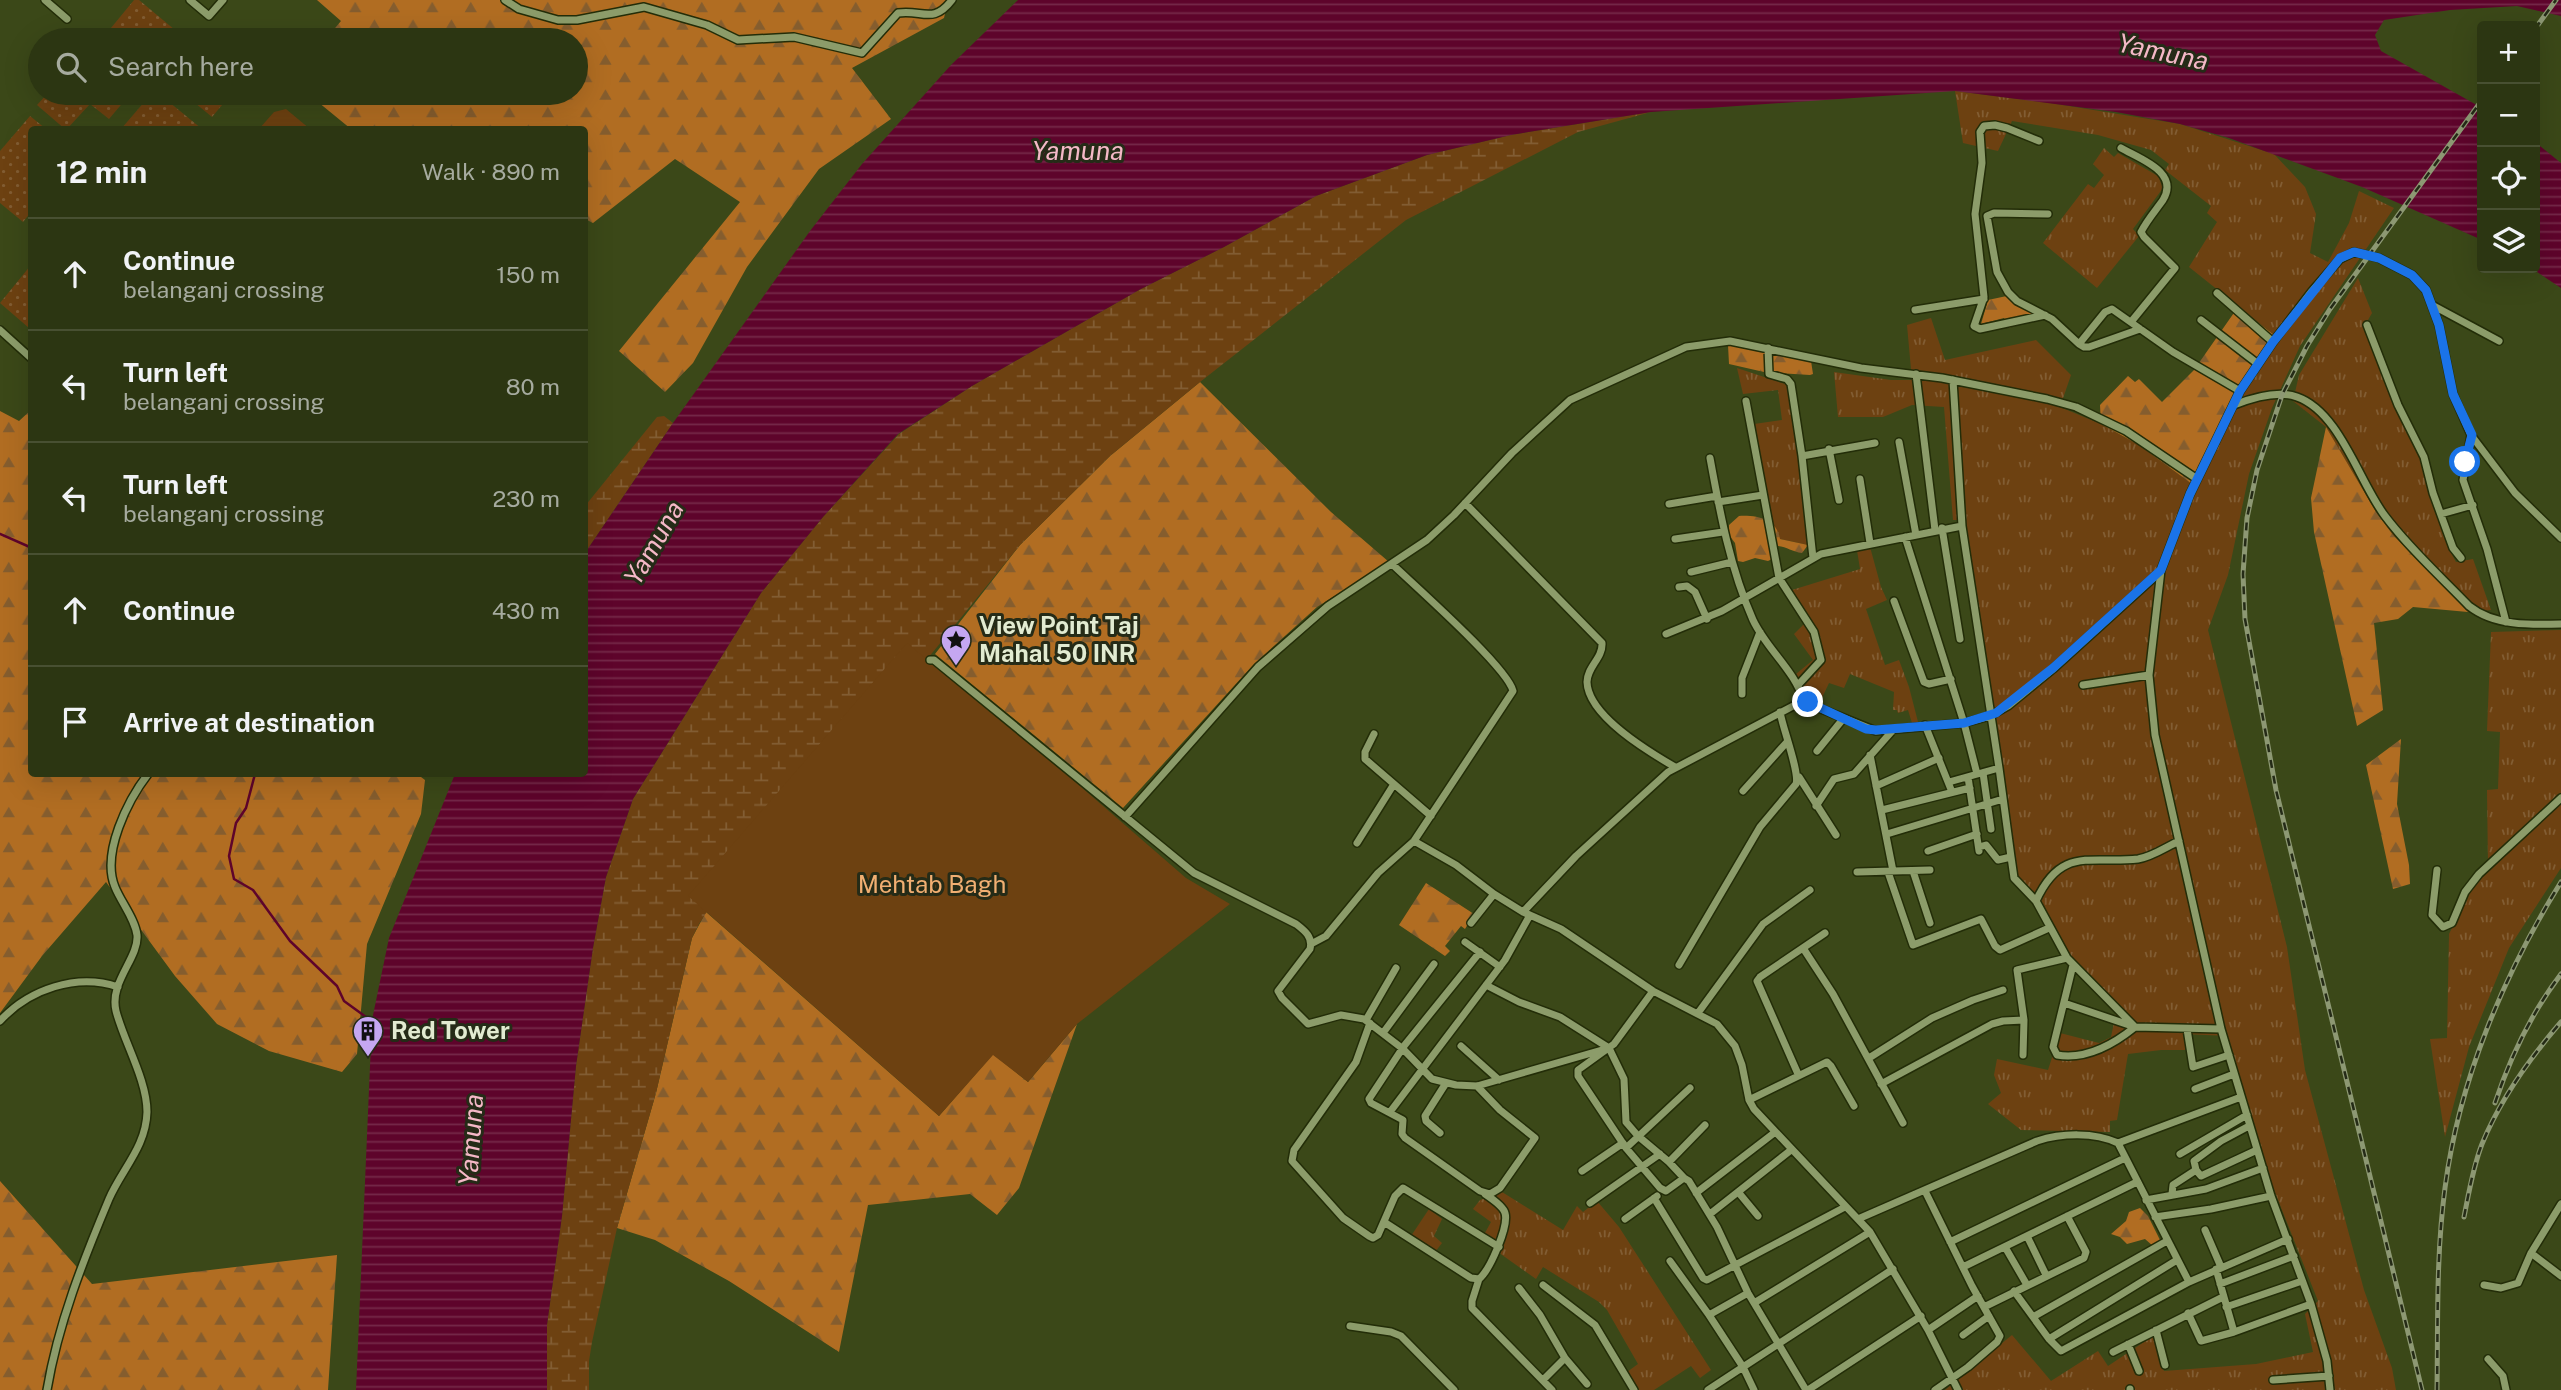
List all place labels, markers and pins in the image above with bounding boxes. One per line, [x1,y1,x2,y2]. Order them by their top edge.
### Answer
place label: View Point Taj Mahal 50 INR [979,611,1139,667]
place icon: View Point Taj Mahal 50 INR [939,623,973,667]
building icon: Red Tower [351,1014,385,1058]
place label: Red Tower [391,1016,510,1044]

